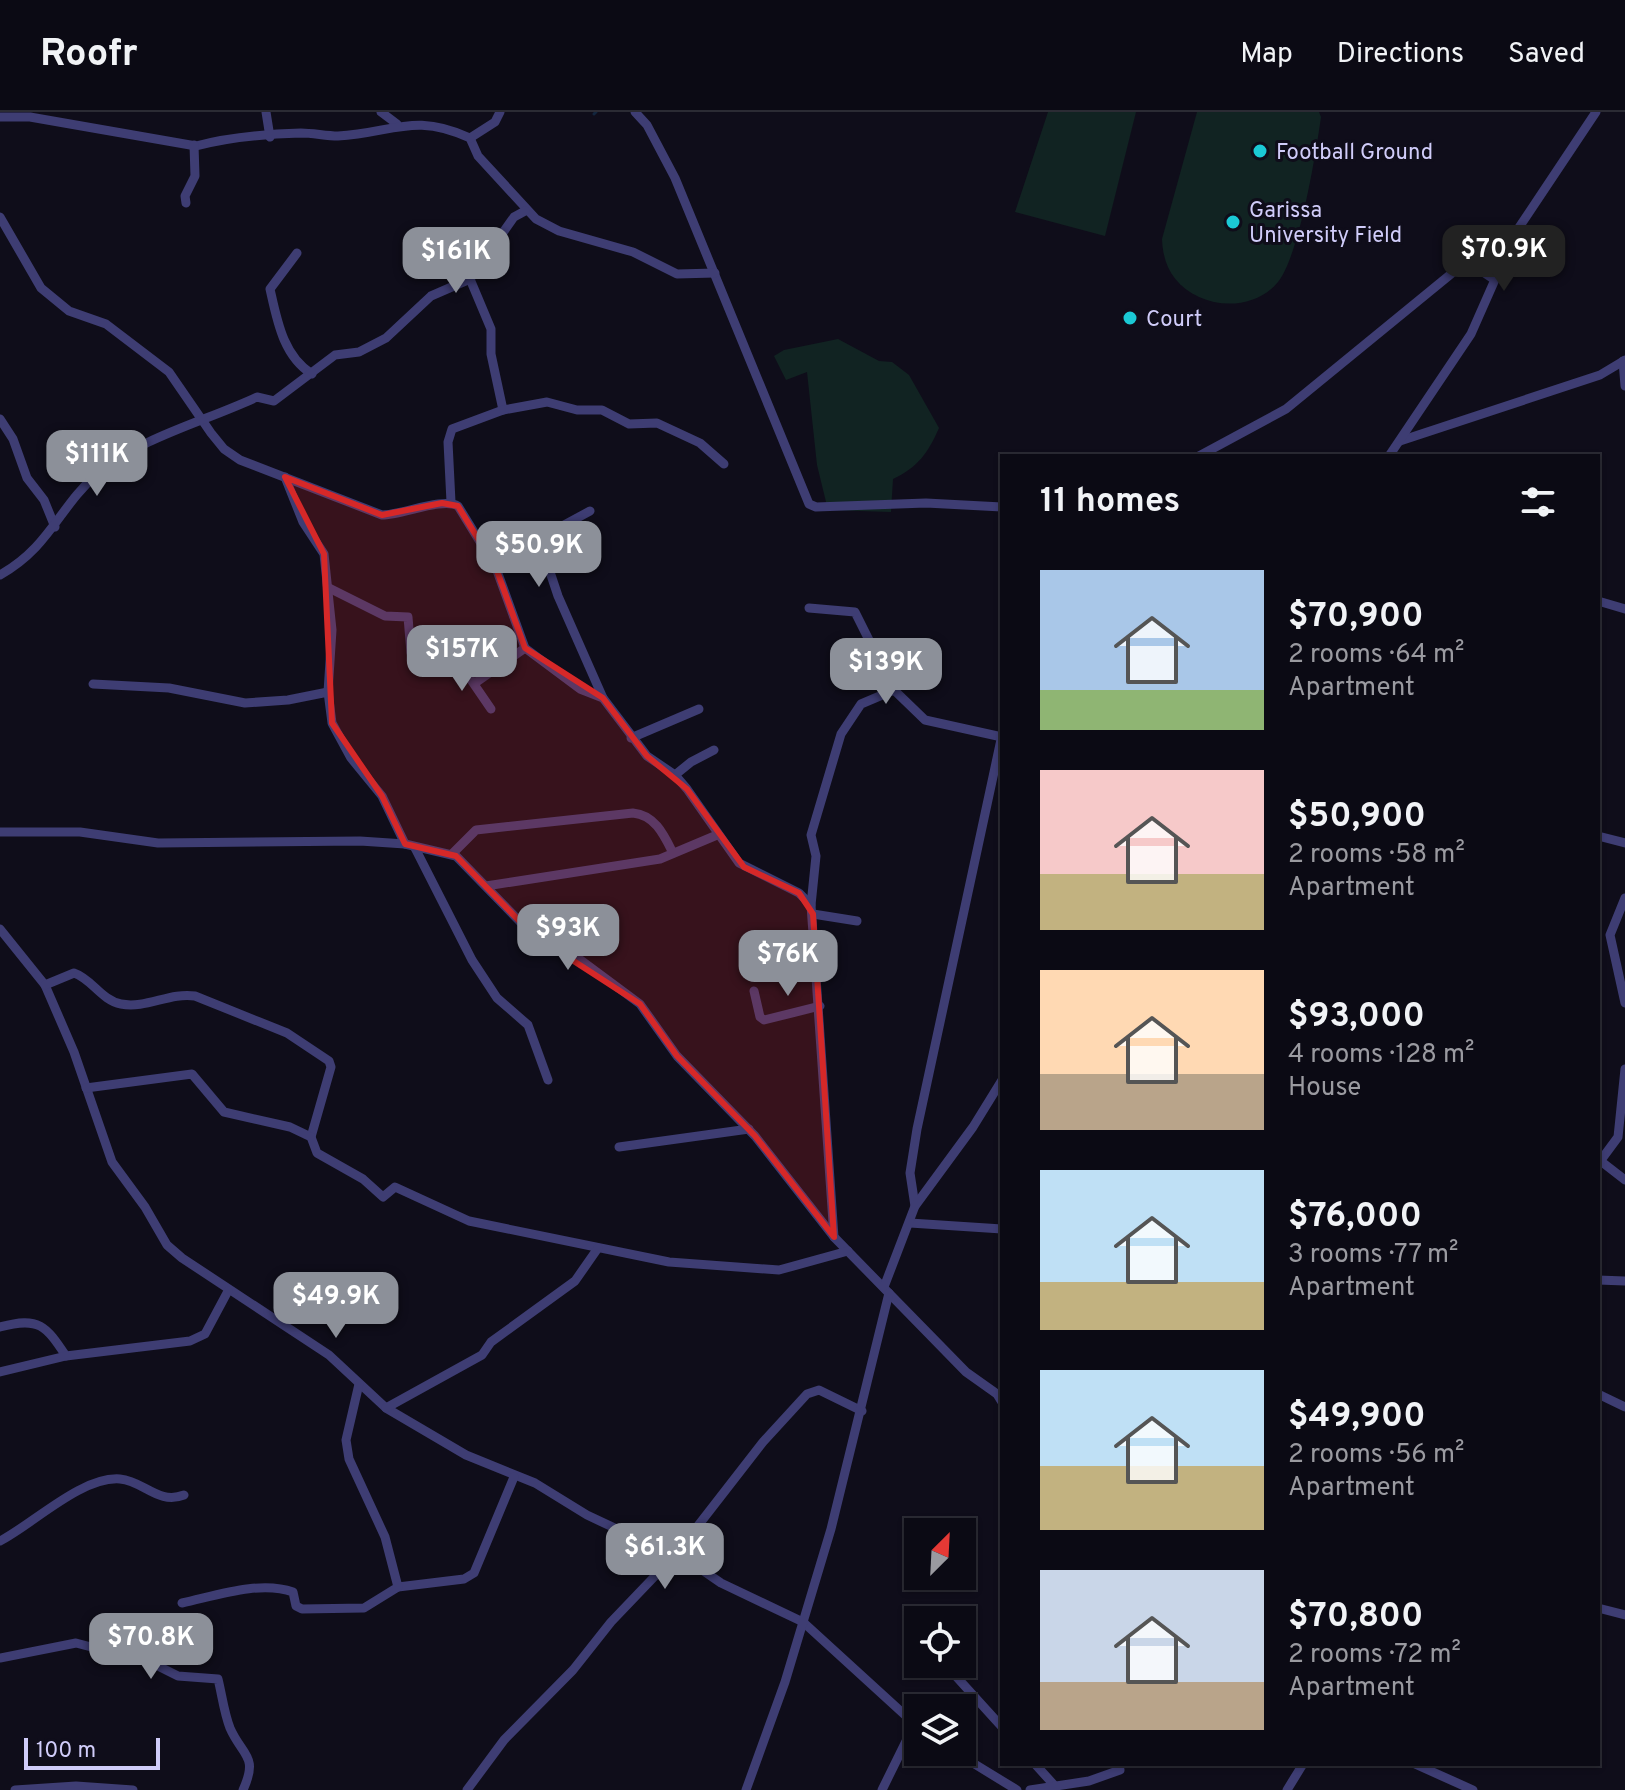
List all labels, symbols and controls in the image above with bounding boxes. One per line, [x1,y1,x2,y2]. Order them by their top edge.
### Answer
text: Roofr [40,31,138,80]
text: Map [1240,37,1293,73]
text: Directions [1337,37,1464,73]
text: Saved [1508,37,1585,73]
place label: Football Ground [1276,140,1433,167]
marker: Football Ground [1251,142,1269,160]
place label: Garissa University Field [1249,198,1402,250]
marker: Garissa University Field [1224,213,1242,231]
pin: $70.9K [1439,225,1569,293]
pin: $161K [400,227,512,295]
text: $70.9K [1460,234,1548,267]
text: $161K [421,236,491,269]
place label: Court [1146,307,1202,334]
marker: Court [1121,309,1139,327]
pin: $111K [41,430,153,498]
text: $111K [64,439,130,472]
icon: filters [1516,480,1560,524]
text: 11 homes [1040,481,1180,524]
pin: $50.9K [474,521,604,589]
text: $50.9K [494,530,584,563]
text: $70,900 [1288,596,1424,639]
icon: home [1104,602,1200,698]
pin: $157K [406,625,518,693]
text: $157K [425,634,499,667]
pin: $139K [830,638,942,706]
text: 2 rooms · 64 m² [1288,639,1464,672]
text: $139K [848,647,924,680]
text: Apartment [1288,672,1415,705]
text: $50,900 [1288,796,1426,839]
icon: home [1104,802,1200,898]
text: 2 rooms · 58 m² [1288,839,1465,872]
text: Apartment [1288,872,1415,905]
pin: $93K [521,904,615,972]
text: $93K [535,913,601,946]
pin: $76K [741,930,835,998]
text: $76K [757,939,819,972]
text: $93,000 [1288,996,1425,1039]
icon: home [1104,1002,1200,1098]
text: 4 rooms · 128 m² [1288,1039,1475,1072]
text: House [1288,1072,1361,1105]
text: $76,000 [1288,1196,1422,1239]
icon: home [1104,1202,1200,1298]
text: 3 rooms · 77 m² [1288,1239,1458,1272]
pin: $49.9K [271,1272,401,1340]
text: Apartment [1288,1272,1415,1305]
text: $49.9K [291,1281,381,1314]
text: $49,900 [1288,1396,1426,1439]
icon: home [1104,1402,1200,1498]
text: 2 rooms · 56 m² [1288,1439,1464,1472]
text: Apartment [1288,1472,1415,1505]
north arrow [904,1518,976,1590]
map controls [904,1518,976,1766]
pin: $61.3K [600,1523,730,1591]
text: $61.3K [624,1532,706,1565]
text: $70,800 [1288,1596,1423,1639]
icon: home [1104,1602,1200,1698]
button: locate [904,1606,976,1678]
pin: $70.8K [86,1613,216,1681]
text: $70.8K [107,1622,195,1655]
text: 2 rooms · 72 m² [1288,1639,1461,1672]
text: Apartment [1288,1672,1415,1705]
button: layers [904,1694,976,1766]
scale bar [24,1734,160,1770]
text: 100 m [36,1738,96,1765]

